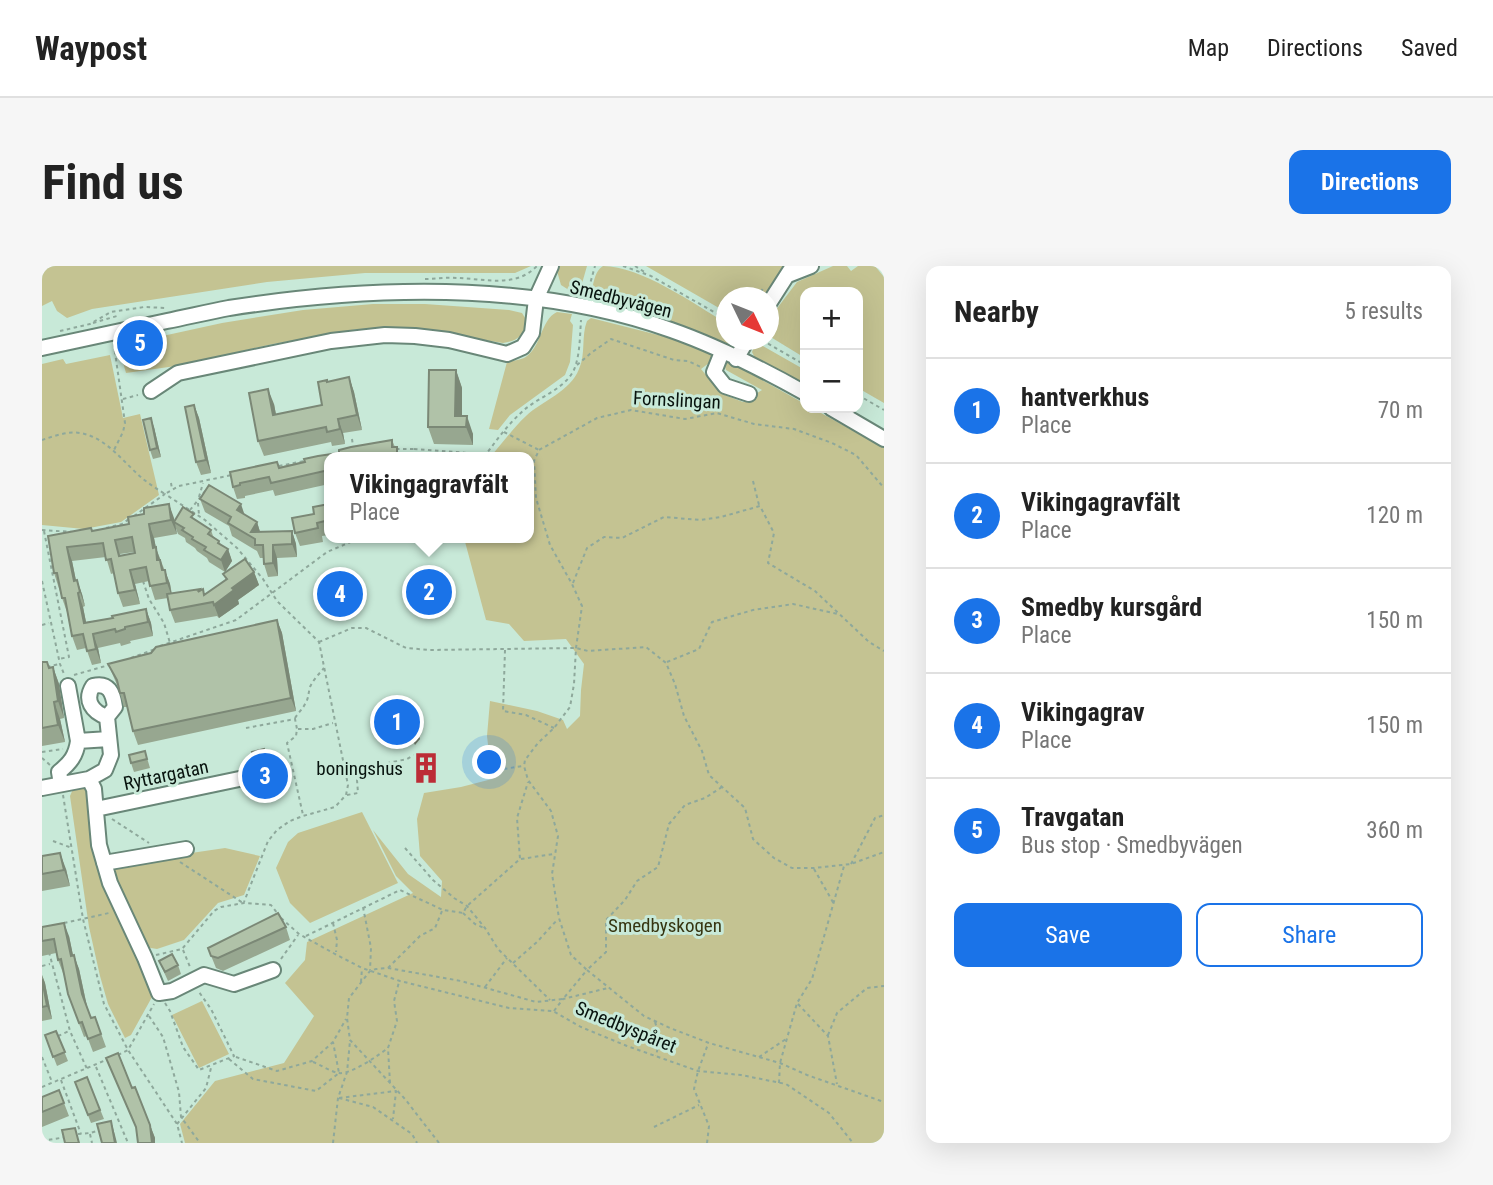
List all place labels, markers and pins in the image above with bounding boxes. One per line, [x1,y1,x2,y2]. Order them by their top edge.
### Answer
pin: 5 [117,317,163,369]
pin: 2 [406,566,452,618]
pin: 4 [317,568,363,620]
pin: 1 [374,696,420,748]
pin: 3 [242,750,288,802]
building icon: boningshus [409,751,443,785]
place label: boningshus [316,757,403,780]

